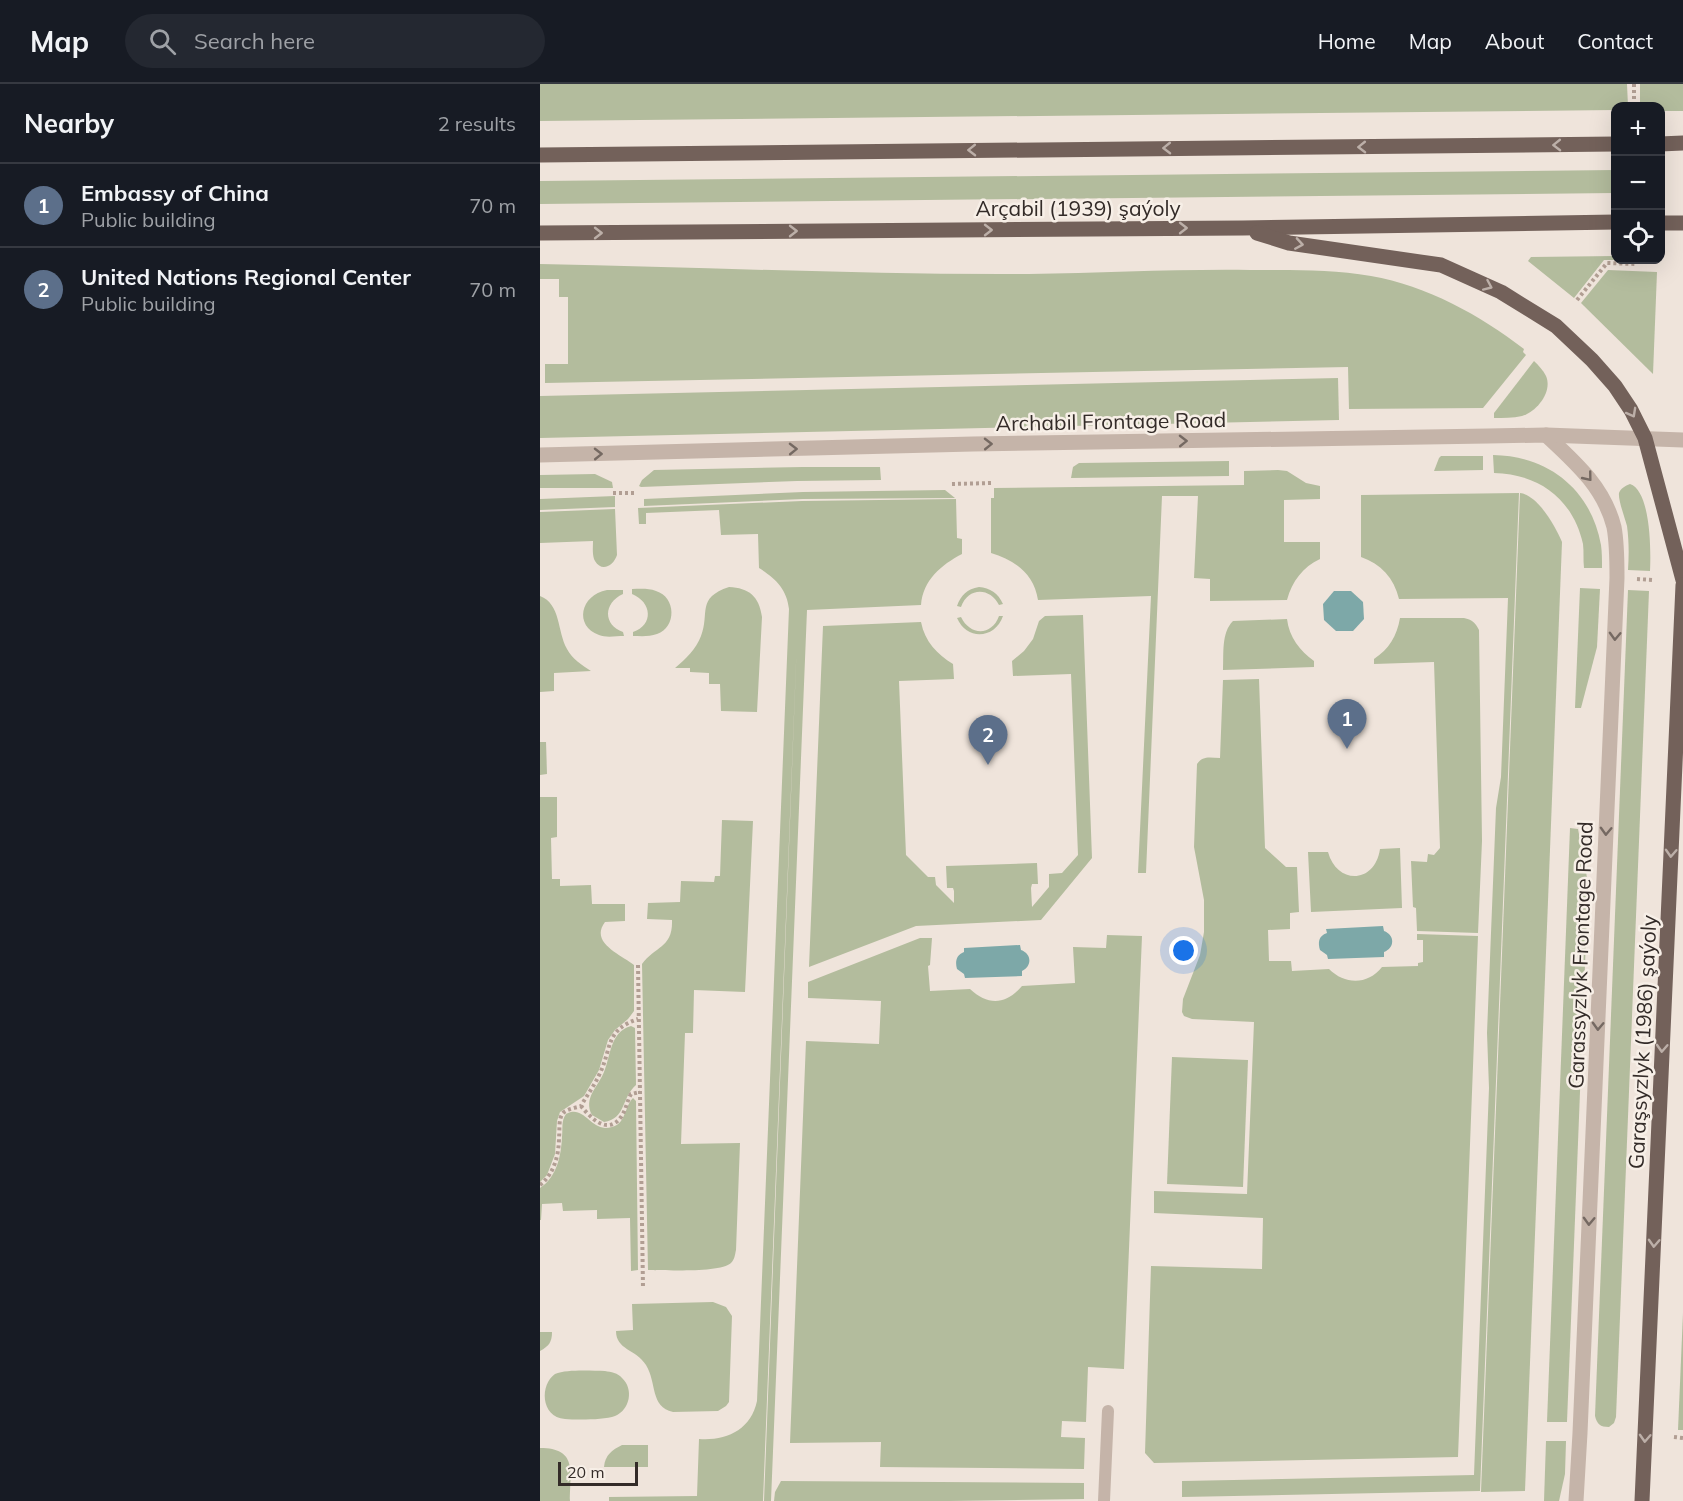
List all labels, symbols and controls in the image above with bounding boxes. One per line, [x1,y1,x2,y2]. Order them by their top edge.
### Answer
search box [125,14,545,68]
text: Map [30,24,89,59]
icon: search [146,25,179,58]
text: Search here [194,27,315,55]
text: Home [1318,28,1376,54]
text: Map [1409,28,1452,54]
text: About [1485,28,1544,54]
text: Contact [1577,28,1653,54]
map controls [1611,102,1665,264]
button: + [1611,102,1665,156]
text: Nearby [24,107,114,140]
text: 2 results [438,111,516,136]
one-way arrow [1553,139,1562,151]
one-way arrow [1358,140,1367,153]
one-way arrow [1163,142,1172,155]
one-way arrow [968,144,977,156]
button: − [1611,156,1665,210]
text: Embassy of China [81,179,269,207]
text: 1 [38,193,50,218]
text: 70 m [469,193,516,218]
street label: Arçabil (1939) şaýoly [975,195,1181,221]
text: Public building [81,207,216,232]
button: locate [1611,210,1665,264]
one-way arrow [1179,222,1188,234]
one-way arrow [984,224,993,236]
one-way arrow [789,225,798,237]
one-way arrow [594,227,603,239]
one-way arrow [1294,238,1304,250]
text: United Nations Regional Center [81,263,411,291]
text: 2 [38,277,50,302]
text: 70 m [469,277,516,302]
one-way arrow [1481,279,1492,291]
text: Public building [81,291,216,316]
street label: Archabil Frontage Road [995,406,1227,436]
one-way arrow [1625,407,1636,417]
one-way arrow [1179,435,1188,447]
one-way arrow [984,438,993,450]
one-way arrow [789,443,798,455]
one-way arrow [594,448,603,460]
one-way arrow [1580,470,1591,481]
one-way arrow [1608,632,1621,641]
pin: 1 [1328,700,1366,749]
pin: 2 [968,716,1008,765]
street label: Garassyzlyk Frontage Road [1562,821,1598,1089]
one-way arrow [1600,827,1613,836]
one-way arrow [1665,849,1678,858]
street label: Garaşsyzlyk (1986) şaýoly [1622,914,1662,1170]
your location [1169,936,1198,965]
one-way arrow [1591,1021,1604,1030]
one-way arrow [1656,1044,1669,1053]
one-way arrow [1583,1216,1596,1225]
one-way arrow [1647,1238,1660,1247]
one-way arrow [1639,1433,1652,1442]
scale bar [558,1459,638,1486]
text: 20 m [567,1462,604,1482]

